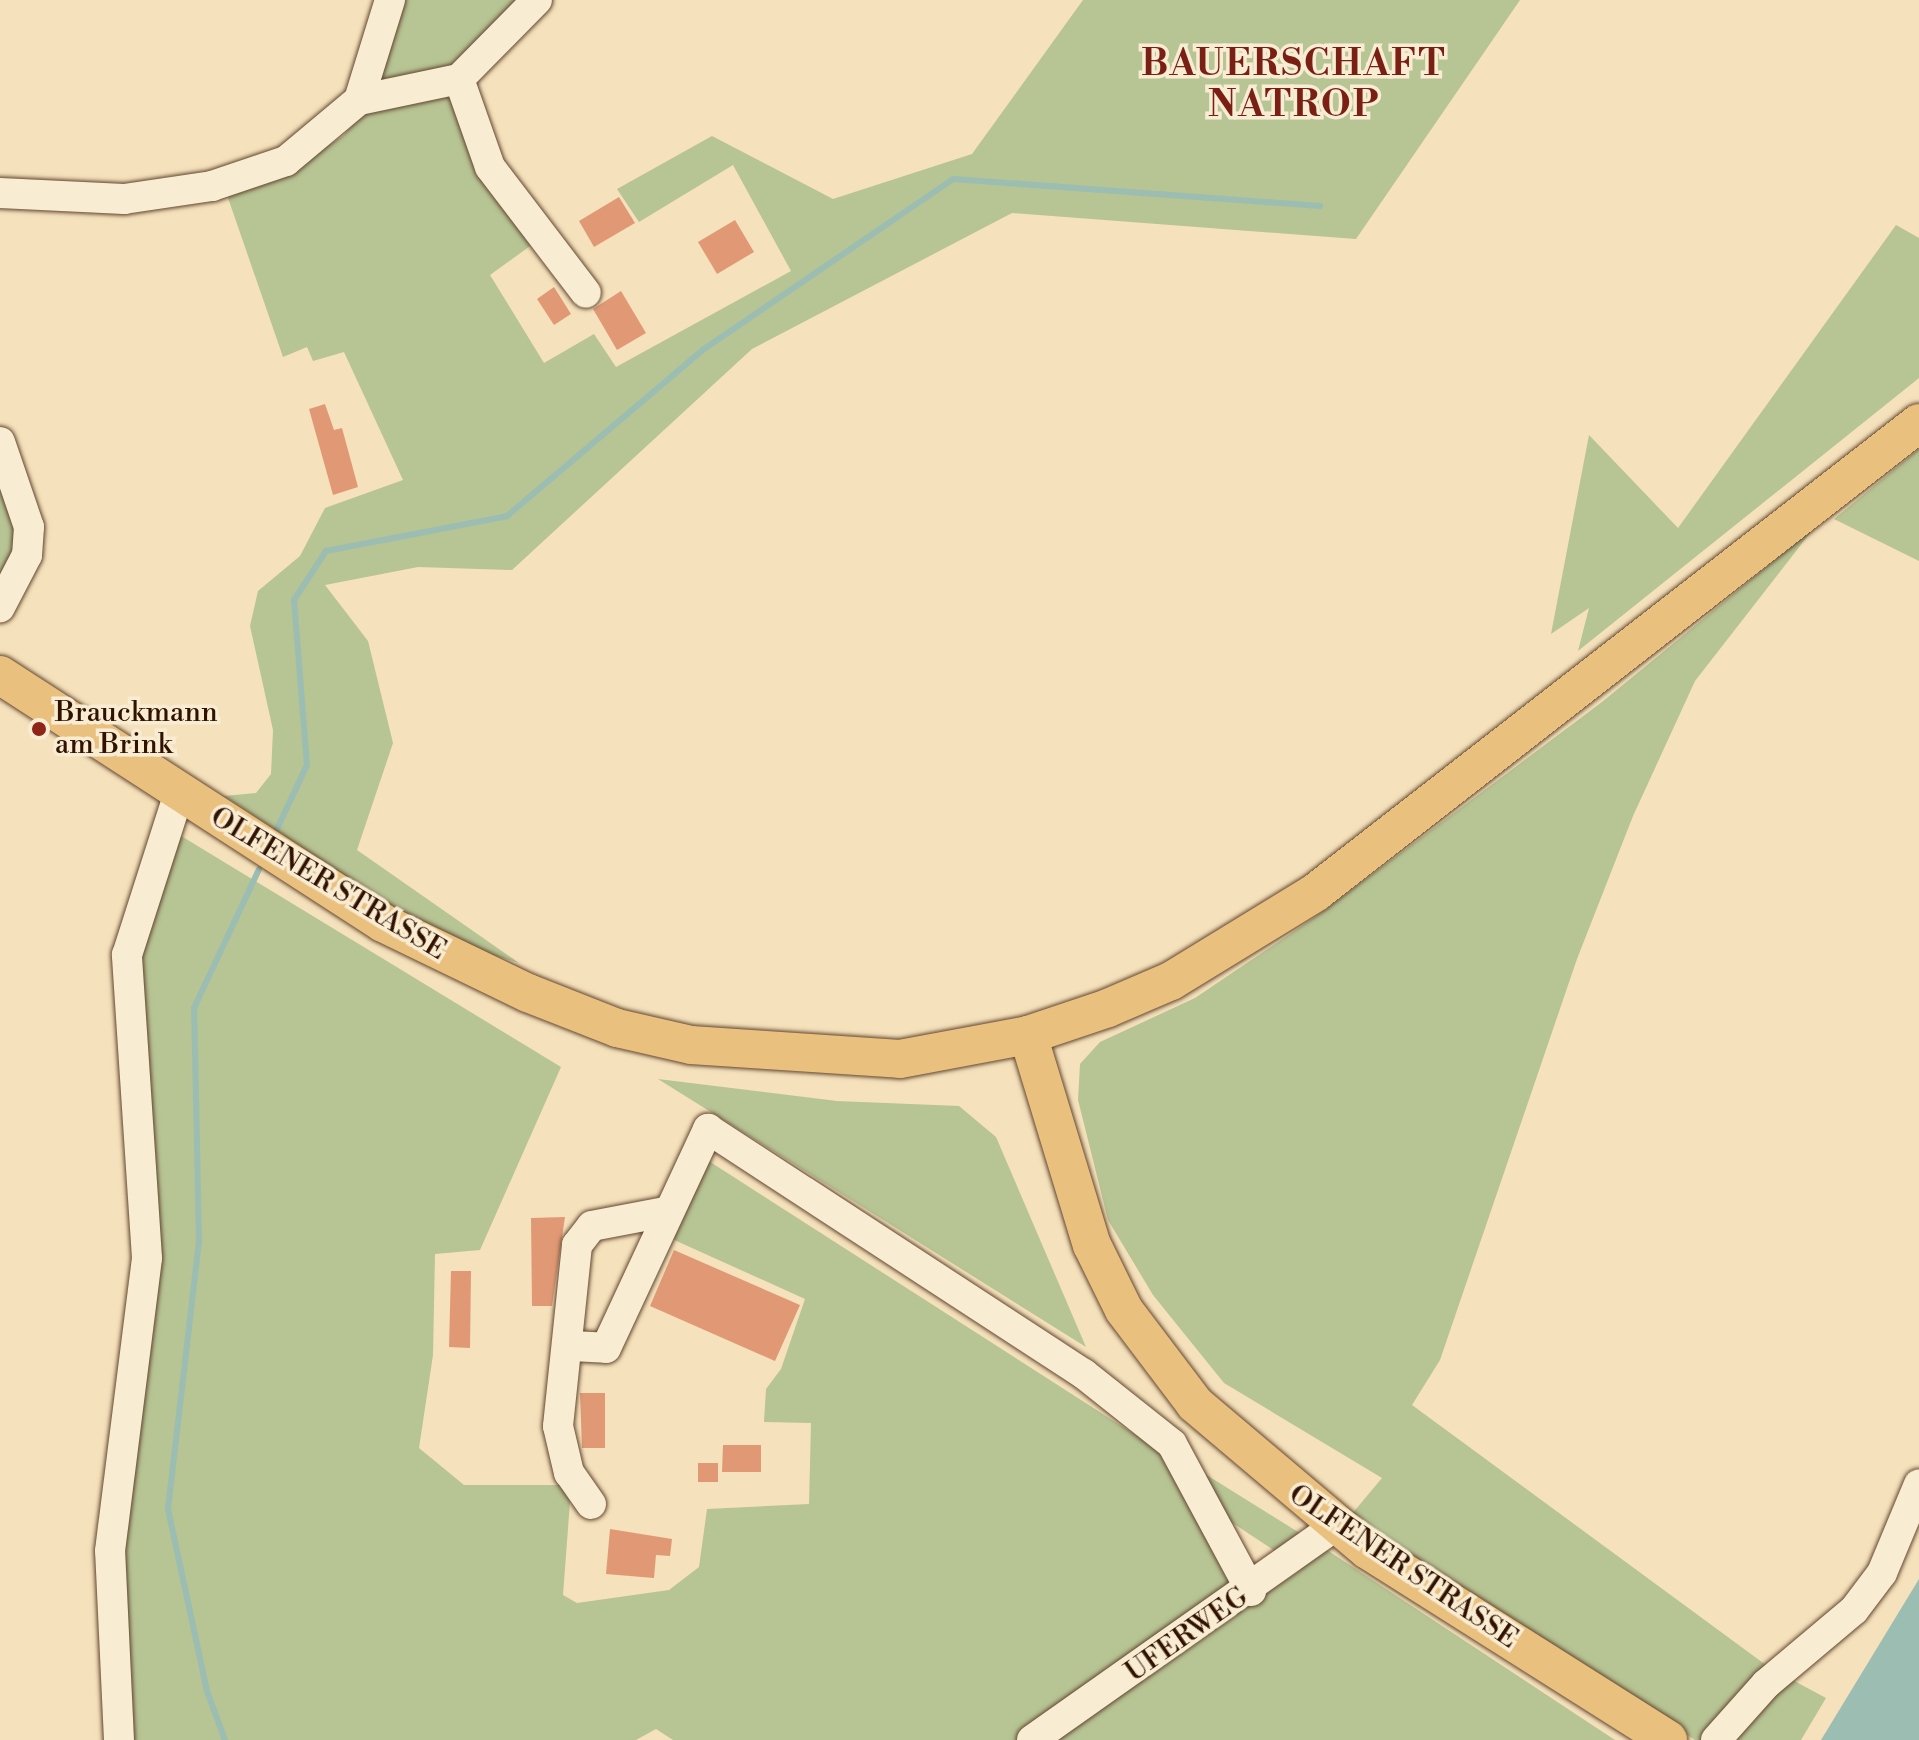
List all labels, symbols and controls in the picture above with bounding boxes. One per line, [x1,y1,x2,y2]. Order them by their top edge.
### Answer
district label: BAUERSCHAFT NATROP [1141,42,1447,127]
place label: Brauckmann am Brink [55,696,218,762]
marker: Brauckmann am Brink [30,720,48,738]
street label: OLFENER STRASSE [204,800,452,968]
street label: OLFENER STRASSE [1282,1478,1524,1656]
street label: UFERWEG [1119,1580,1255,1690]

